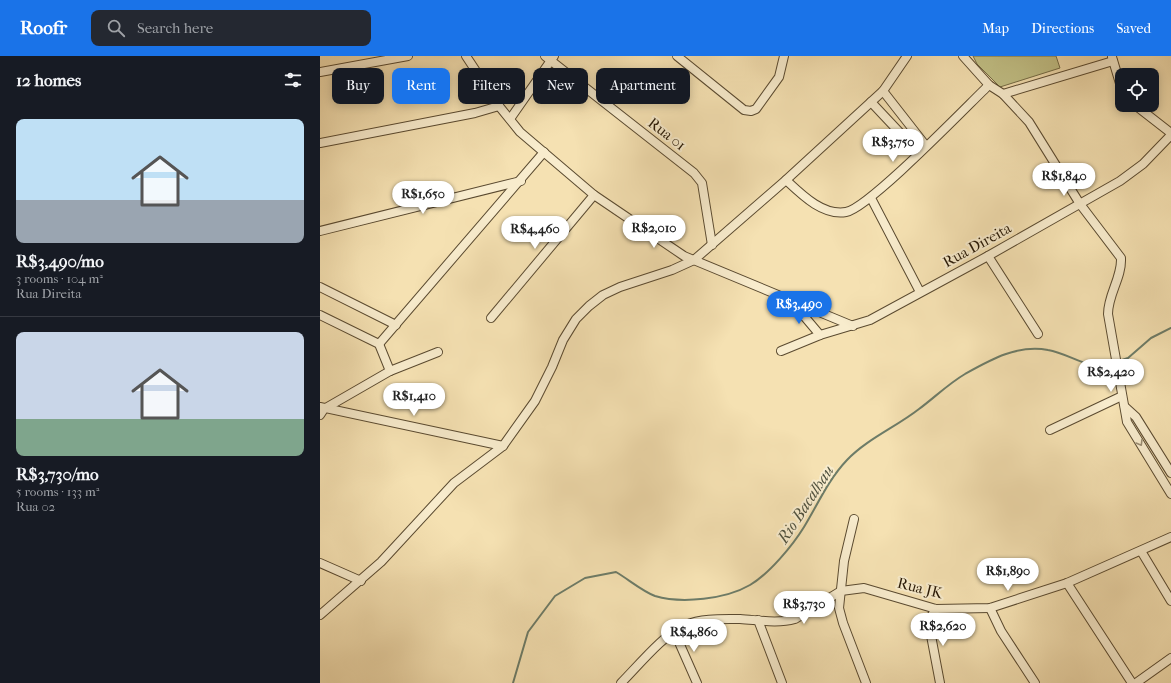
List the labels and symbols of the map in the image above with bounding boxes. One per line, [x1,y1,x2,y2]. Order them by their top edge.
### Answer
street label: Rua 01 [645,114,689,154]
pin: R$3,750 [856,129,930,163]
pin: R$1,840 [1027,163,1101,197]
pin: R$1,650 [386,181,460,215]
pin: R$2,010 [617,215,691,249]
pin: R$4,460 [498,216,572,250]
street label: Rua Direita [940,218,1015,271]
pin: R$3,490 [762,291,836,325]
pin: R$2,420 [1074,359,1148,393]
pin: R$1,410 [377,383,451,417]
one-way arrow [1135,439,1143,446]
water label: Rio Bacalhau [773,462,838,548]
pin: R$1,890 [971,558,1045,592]
street label: Rua JK [896,574,945,603]
pin: R$3,730 [767,591,841,625]
pin: R$2,620 [906,613,980,647]
pin: R$4,860 [657,619,731,653]

